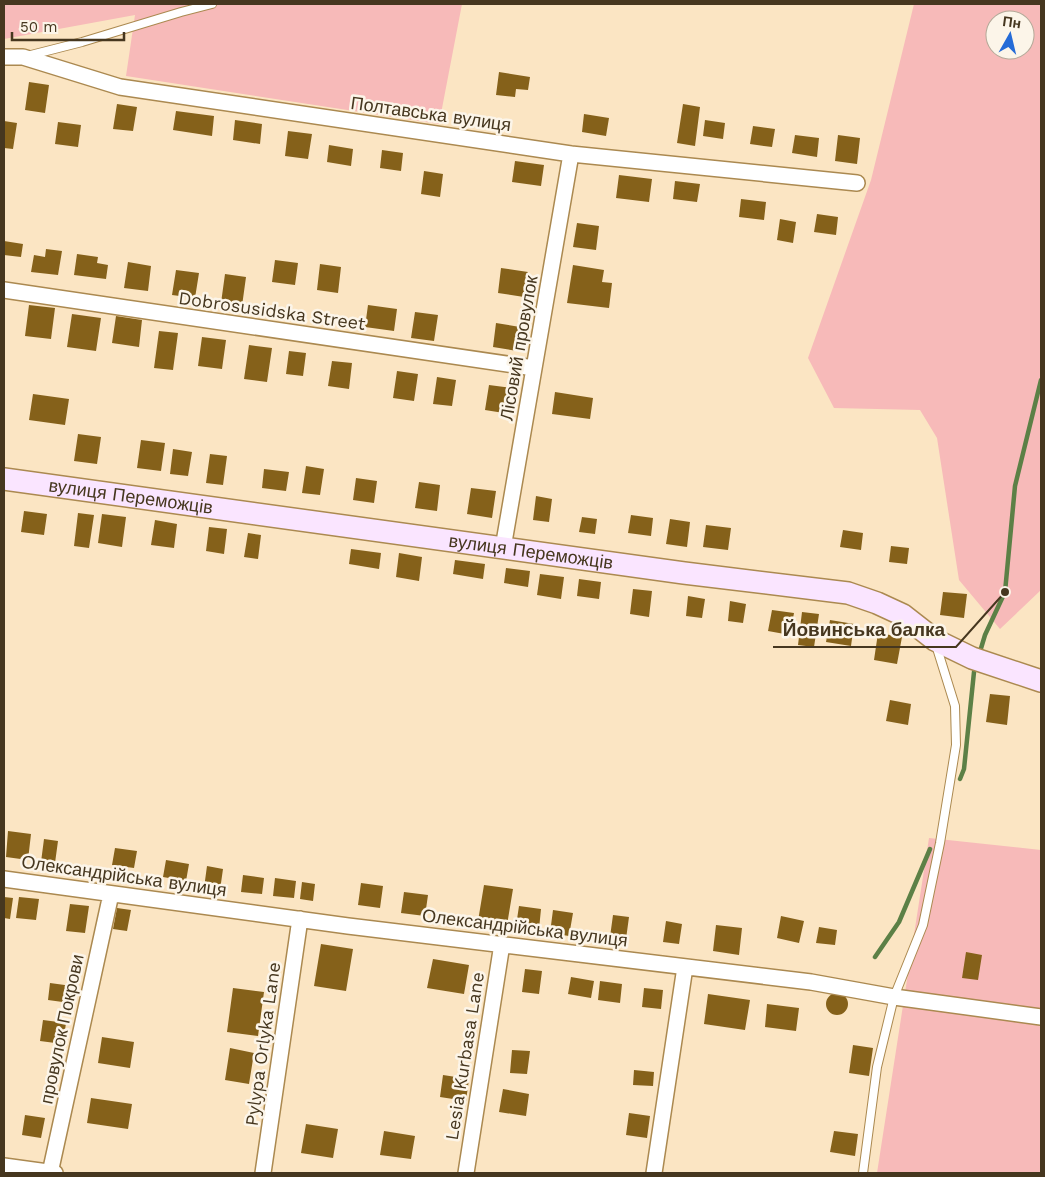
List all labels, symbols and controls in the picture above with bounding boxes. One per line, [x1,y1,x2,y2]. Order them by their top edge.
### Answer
scale bar [12,10,125,42]
north arrow [985,10,1035,60]
text: Пн [1002,13,1022,31]
text: 50 m [20,18,57,36]
street label: Полтавська вулиця [350,92,513,135]
street label: Лісовий провулок [495,274,542,422]
street label: Dobrosusidska Street [177,287,367,334]
street label: вулиця Переможців [47,474,214,518]
street label: вулиця Переможців [448,530,615,573]
callout: Йовинська балка [773,613,956,647]
text: Йовинська балка [783,618,946,641]
street label: Олександрійська вулиця [20,851,228,900]
street label: Олександрійська вулиця [421,904,629,951]
street label: провулок Покрови [35,952,88,1106]
street label: Pylypa Orlyka Lane [241,961,284,1127]
street label: Lesia Kurbasa Lane [441,970,488,1142]

